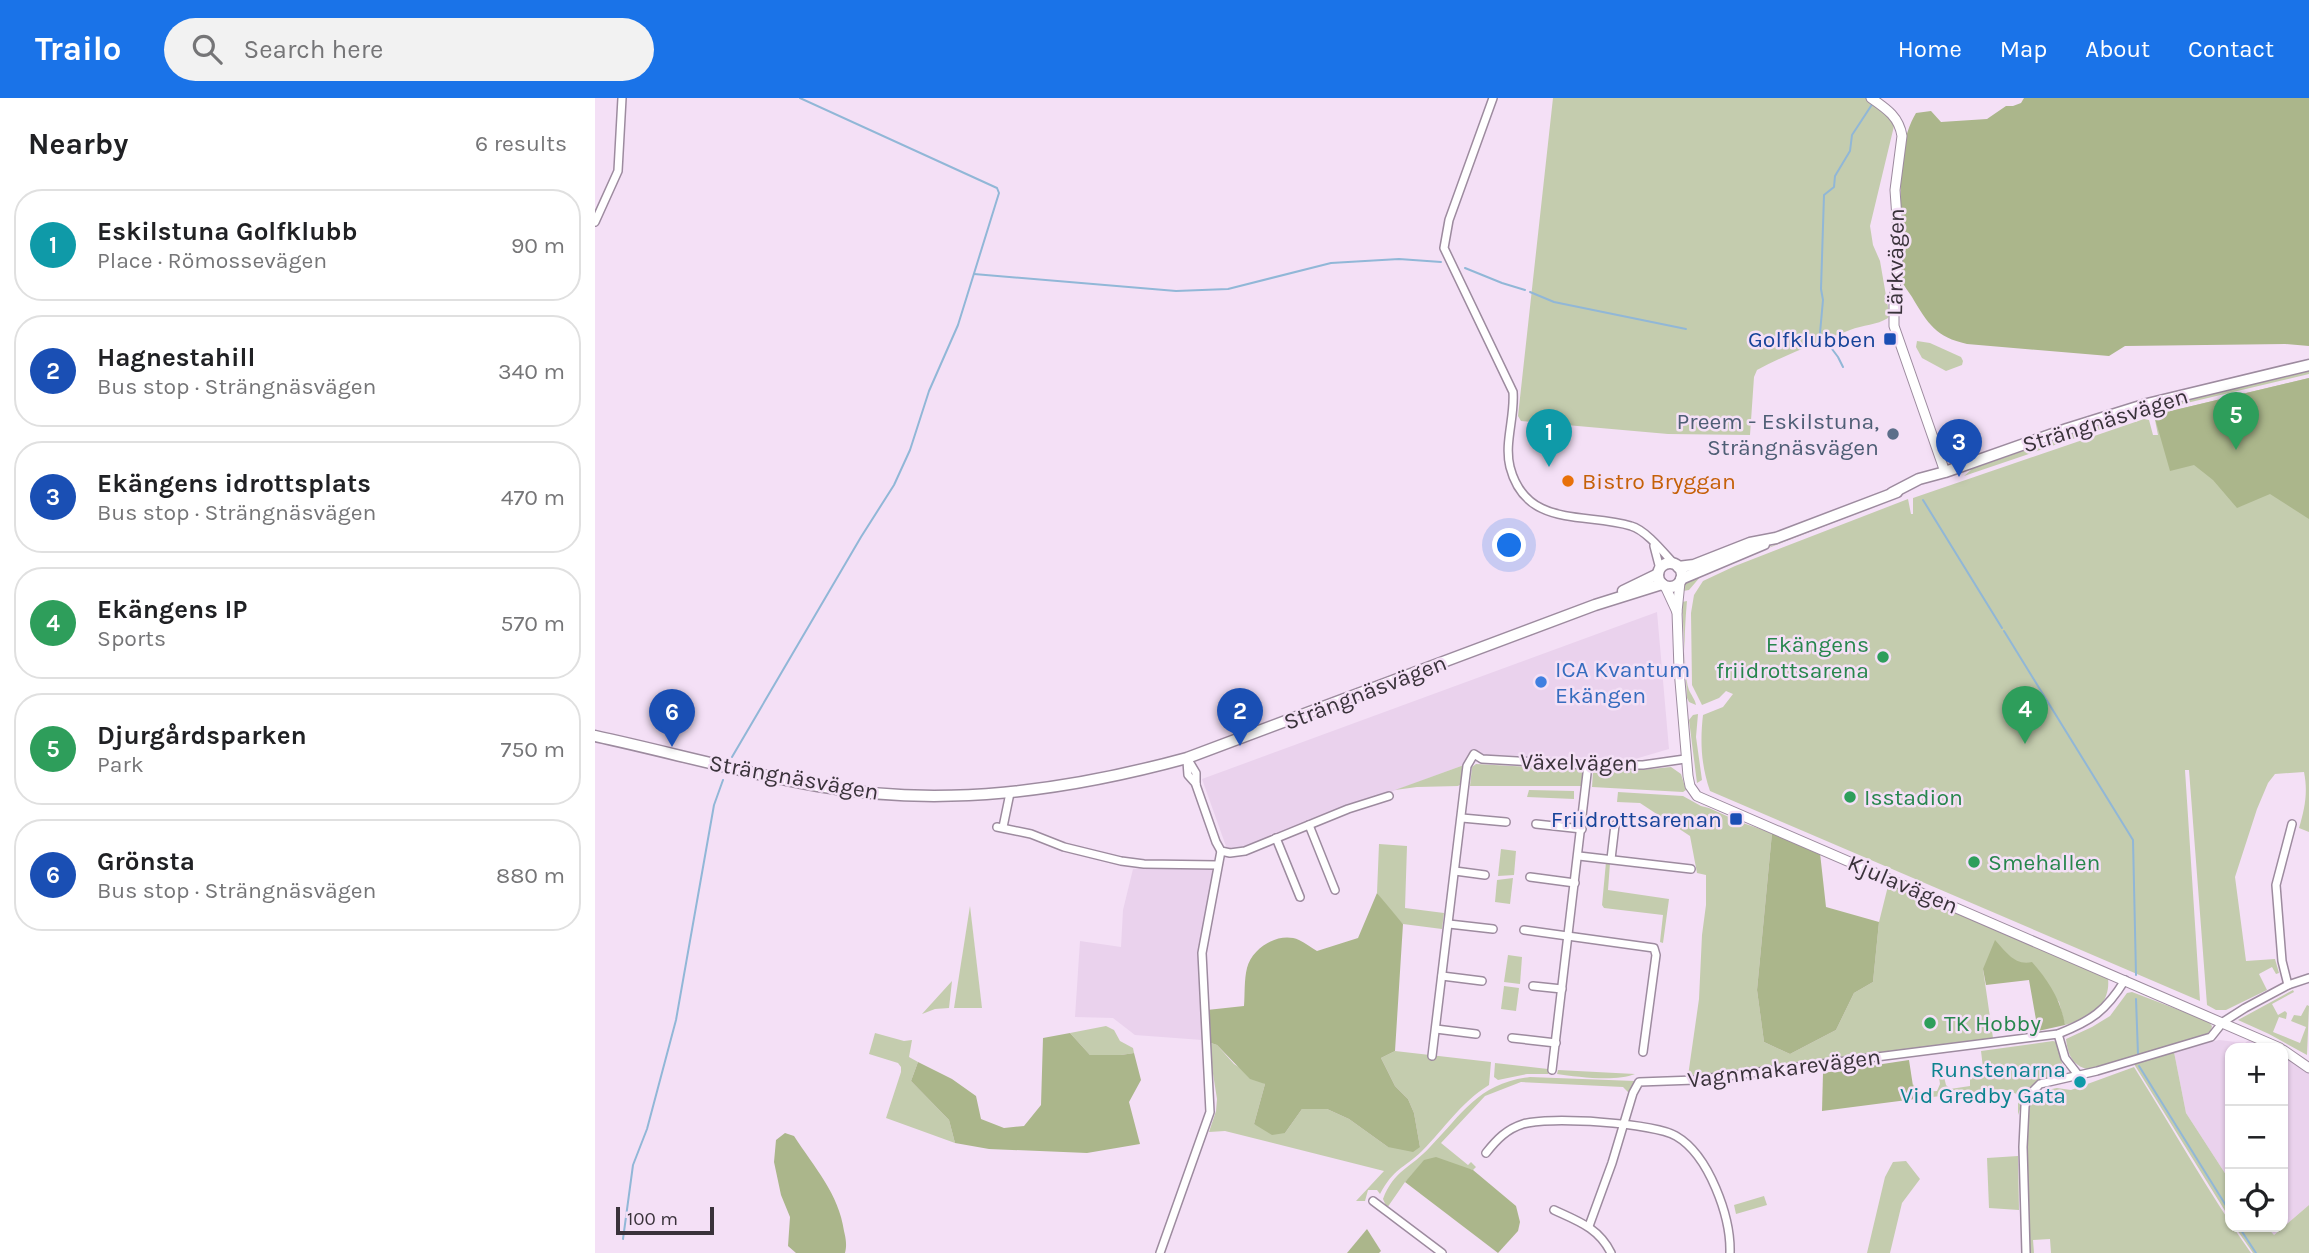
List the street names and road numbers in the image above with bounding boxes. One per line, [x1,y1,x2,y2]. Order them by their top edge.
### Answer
street label: Lärkvägen [1881,208,1910,316]
street label: Strängnäsvägen [2019,382,2191,459]
street label: Strängnäsvägen [1280,649,1450,736]
street label: Växelvägen [1520,748,1638,777]
street label: Strängnäsvägen [707,749,881,806]
street label: Kjulavägen [1844,849,1962,920]
street label: Vagnmakarevägen [1686,1043,1882,1094]

